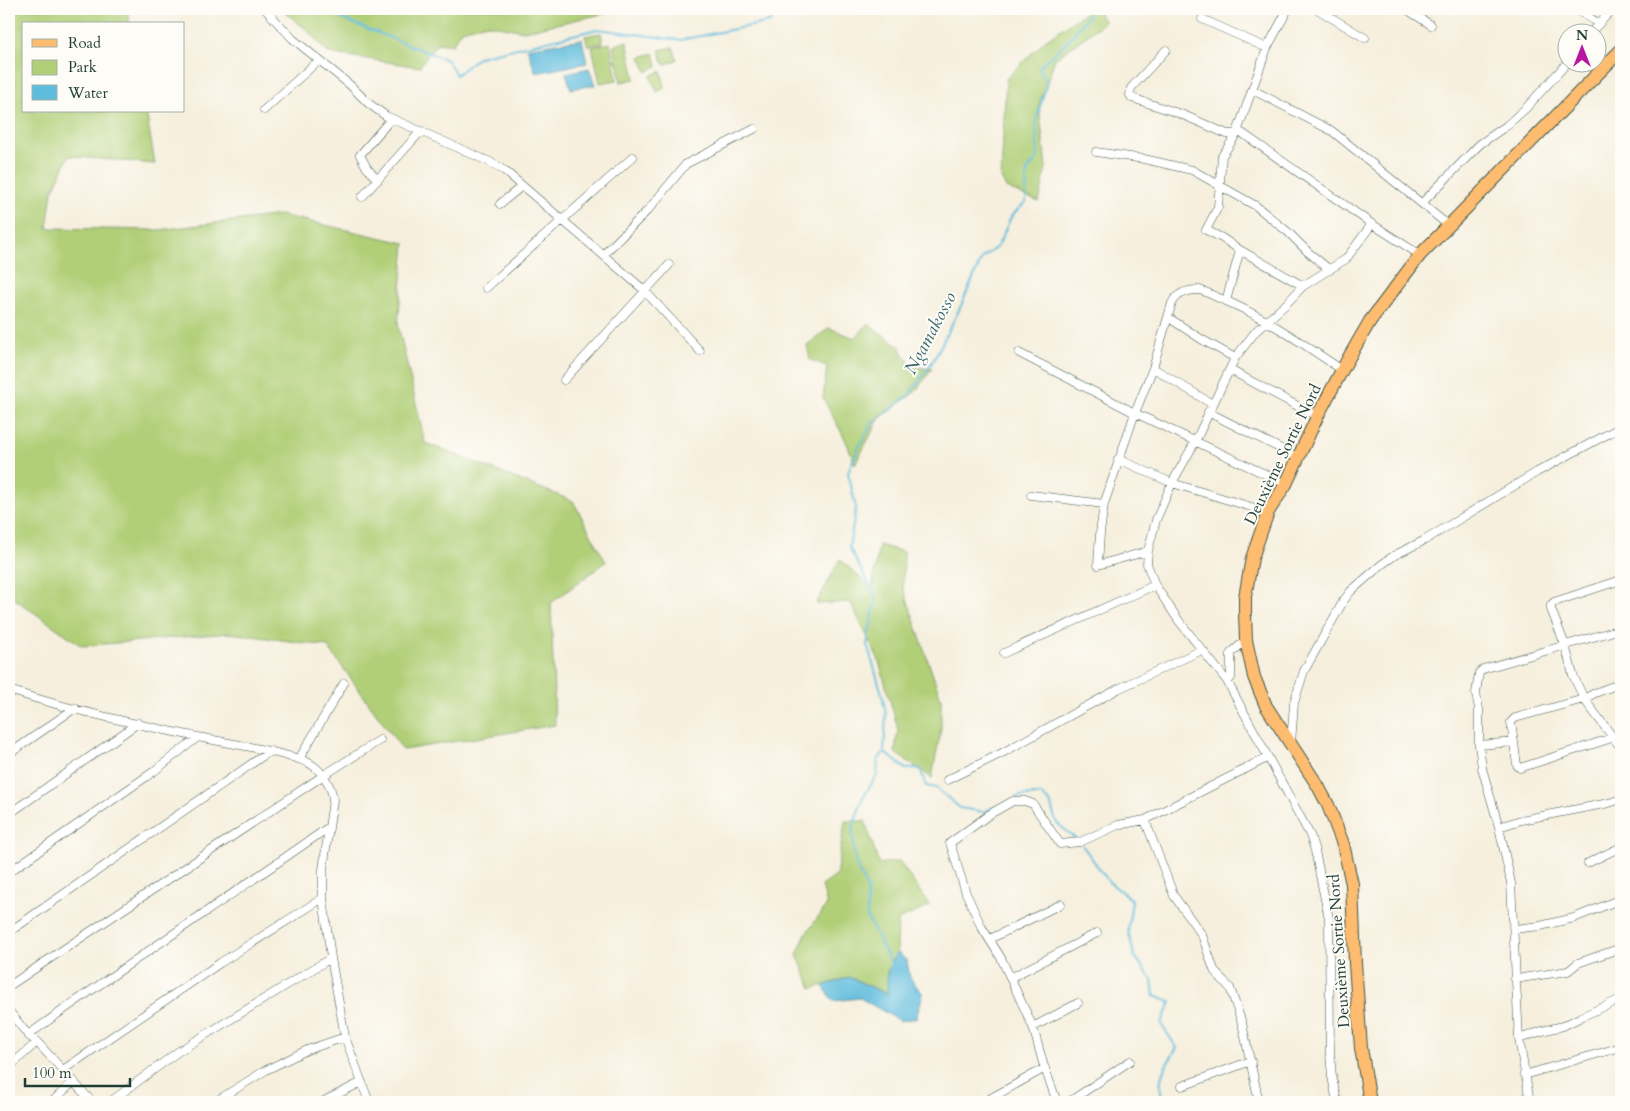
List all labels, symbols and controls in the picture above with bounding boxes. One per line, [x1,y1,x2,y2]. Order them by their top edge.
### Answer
legend [22,22,185,112]
north arrow [1558,22,1608,72]
text: N [1576,26,1588,45]
text: Road [68,33,101,53]
text: Park [68,57,97,77]
text: Water [67,83,109,103]
water label: Ngamakosso [898,288,963,379]
street label: Deuxième Sortie Nord [1239,380,1327,529]
street label: Deuxième Sortie Nord [1323,873,1355,1029]
scale bar [25,1056,130,1088]
text: 100 m [32,1063,72,1083]

